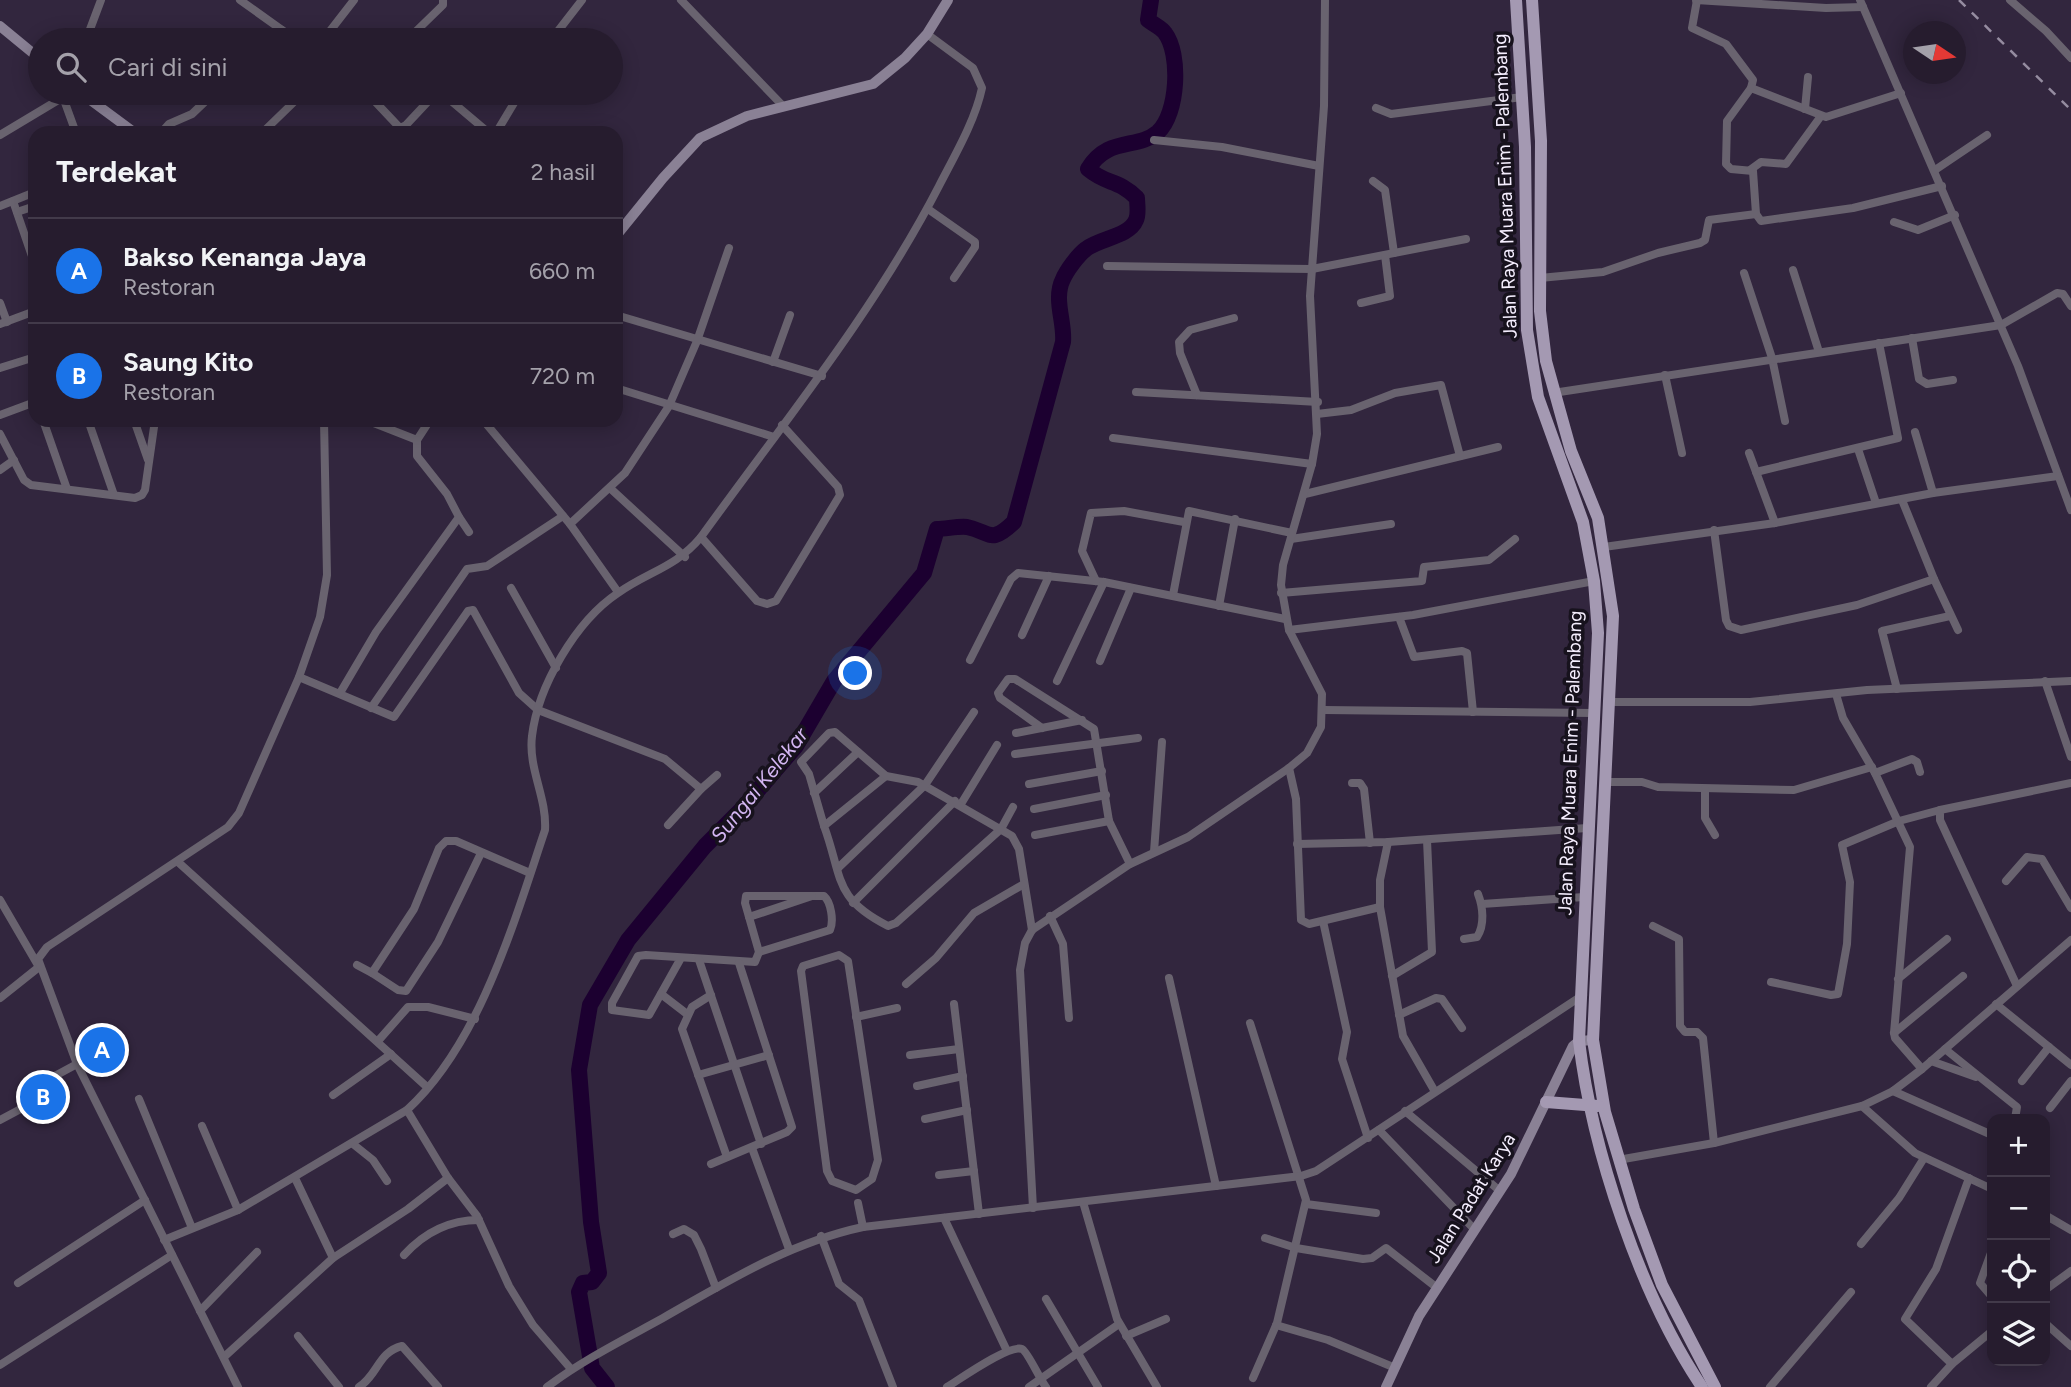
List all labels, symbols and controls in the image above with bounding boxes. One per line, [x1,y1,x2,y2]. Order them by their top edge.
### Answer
north arrow [1903,21,1966,84]
search box [28,28,623,105]
street label: Jalan Raya Muara Enim - Palembang [1488,33,1522,339]
icon: search [52,48,90,86]
text: Cari di sini [108,51,228,83]
text: Terdekat [56,153,177,190]
text: 2 hasil [531,158,595,186]
text: Bakso Kenanga Jaya [123,241,366,273]
text: A [71,257,87,285]
text: 660 m [529,257,595,285]
text: Restoran [123,273,215,301]
text: Saung Kito [123,346,253,378]
text: B [72,362,86,390]
text: 720 m [530,362,595,390]
text: Restoran [123,378,215,406]
street label: Jalan Raya Muara Enim - Palembang [1553,610,1587,916]
your location [838,656,872,690]
water label: Sungai Kelekar [705,722,814,848]
pin: A [79,1024,125,1076]
pin: B [20,1071,66,1123]
map controls [1987,1114,2050,1366]
button: + [1987,1114,2050,1177]
street label: Jalan Padat Karya [1422,1129,1520,1267]
button: − [1987,1177,2050,1240]
button: locate [1987,1240,2050,1303]
button: layers [1987,1303,2050,1366]

